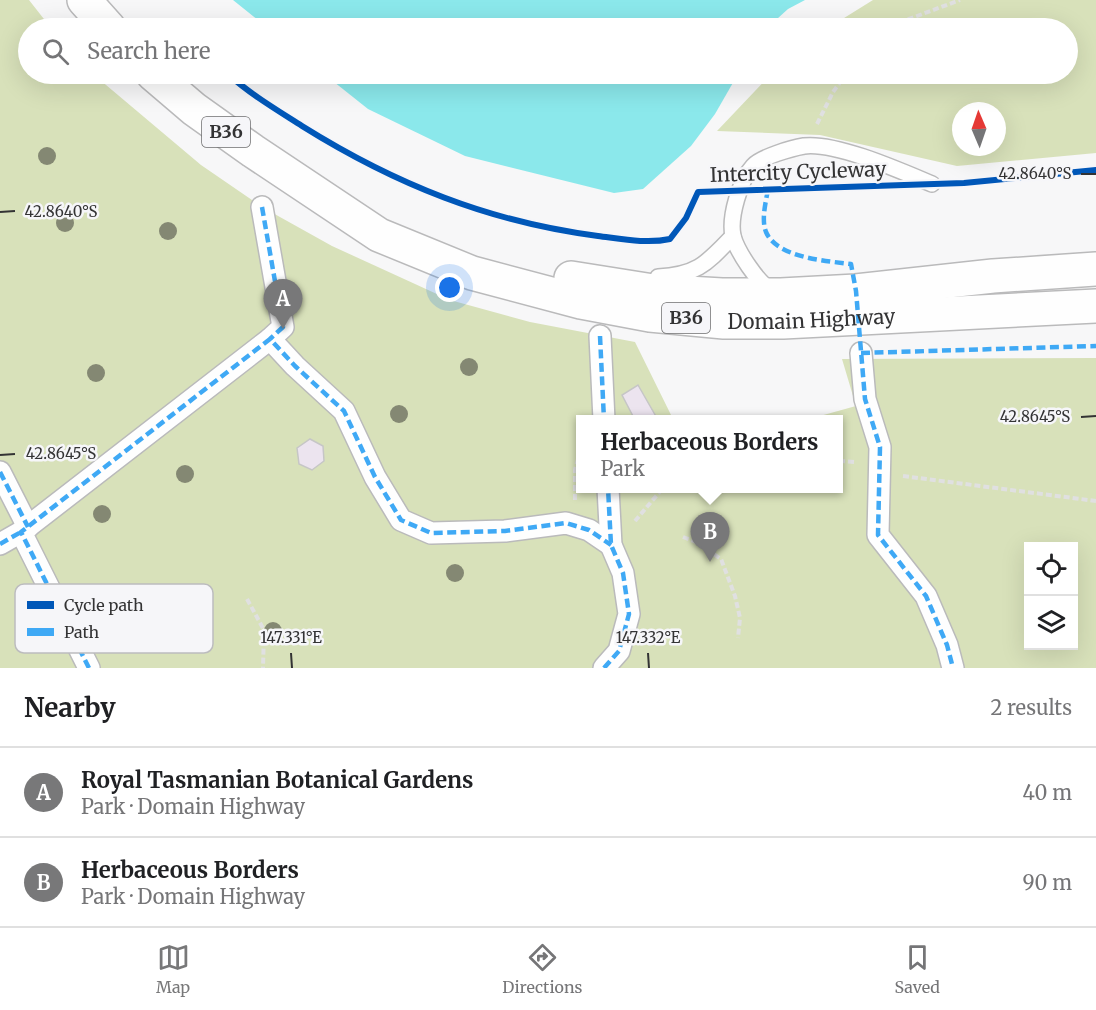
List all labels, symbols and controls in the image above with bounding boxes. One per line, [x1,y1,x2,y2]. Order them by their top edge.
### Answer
search box [18,18,1078,84]
icon: search [39,35,72,68]
text: Search here [87,37,210,65]
north arrow [952,102,1006,156]
road number: B36 [202,117,250,147]
street label: Intercity Cycleway [709,156,887,187]
text: 42.8640°S [999,164,1072,183]
text: 42.8640°S [25,202,98,221]
your location [435,273,464,302]
pin: A [264,280,302,329]
road number: B36 [662,303,710,333]
street label: Domain Highway [727,303,896,334]
text: 42.8645°S [1000,407,1070,426]
popup [576,415,843,493]
text: Herbaceous Borders [601,428,818,456]
text: 42.8645°S [26,444,96,463]
text: Park [601,456,645,481]
pin: B [690,512,730,562]
map controls [1024,542,1078,650]
button: locate [1024,542,1078,596]
legend [15,584,213,653]
text: Cycle path [64,595,144,615]
button: layers [1024,596,1078,650]
text: Path [64,622,100,642]
text: 147.331°E [260,628,322,647]
text: 147.332°E [616,628,681,647]
text: Nearby [24,691,116,724]
text: 2 results [990,695,1072,720]
text: Royal Tasmanian Botanical Gardens [81,766,473,794]
text: A [36,780,51,805]
text: 40 m [1022,780,1072,805]
text: Park · Domain Highway [81,794,305,819]
text: Herbaceous Borders [81,856,299,884]
text: B [37,870,50,895]
text: 90 m [1022,870,1072,895]
text: Park · Domain Highway [81,884,305,909]
tab: Map [156,941,190,997]
tab: Directions [502,941,582,997]
tab: Saved [895,941,940,997]

